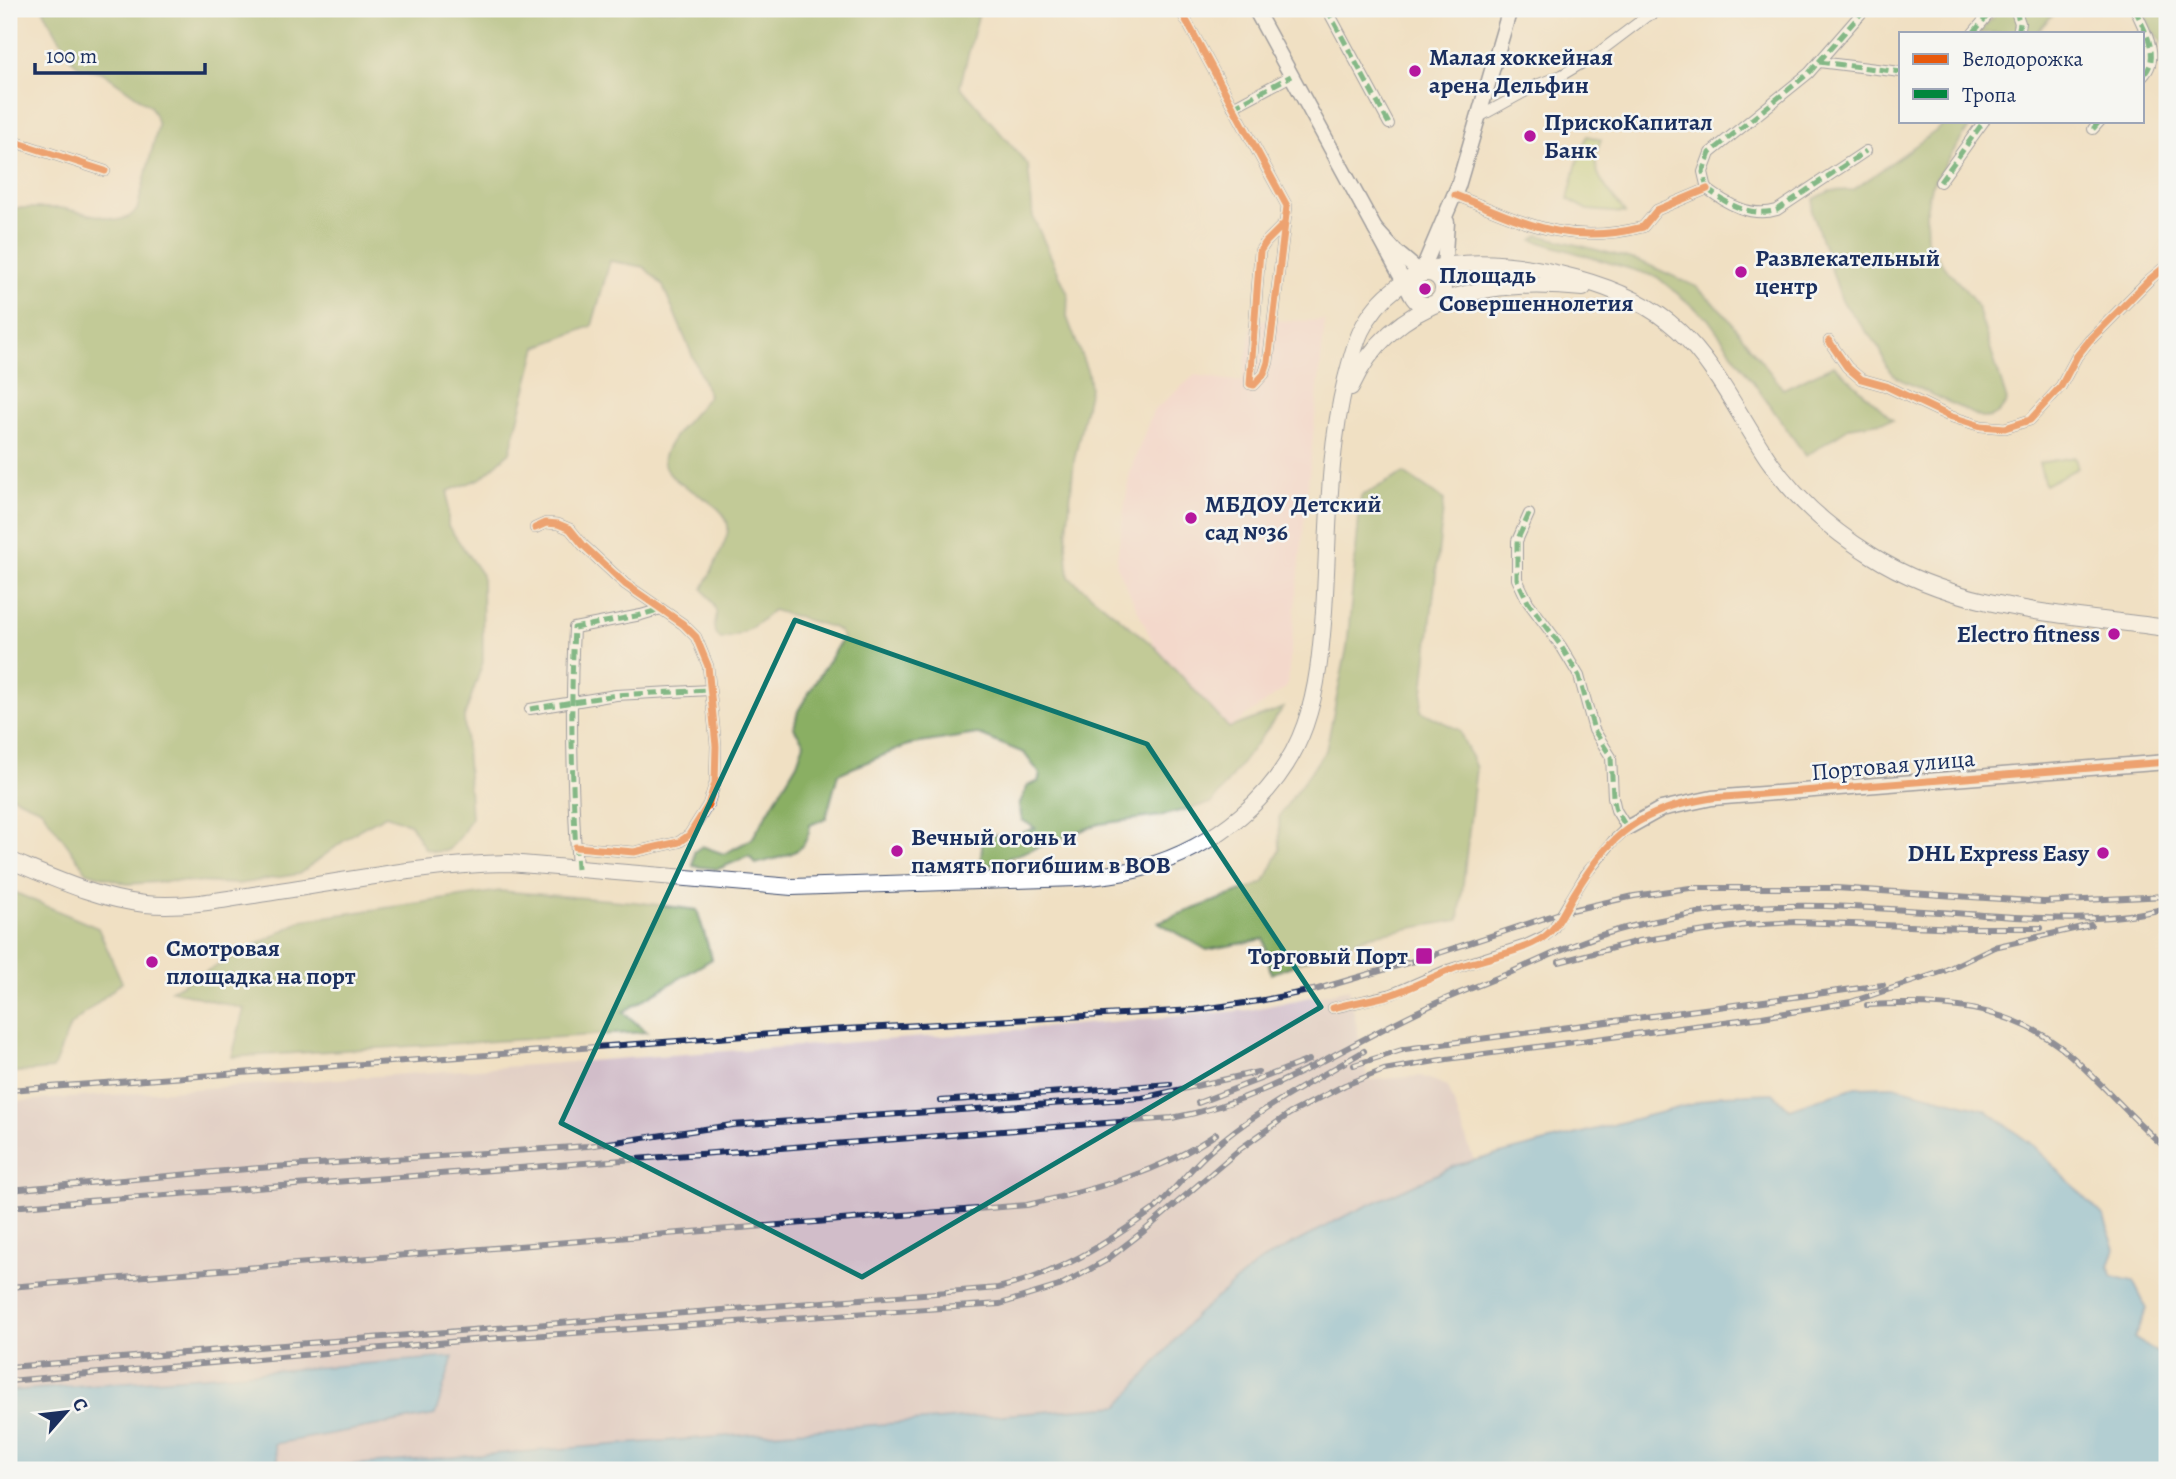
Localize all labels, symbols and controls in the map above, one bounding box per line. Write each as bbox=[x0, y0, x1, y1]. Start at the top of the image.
scale bar bbox=[35, 32, 205, 76]
legend bbox=[1899, 32, 2144, 122]
place label: Малая хоккейная арена Дельфин bbox=[1429, 41, 1613, 101]
text: 100 m bbox=[46, 42, 97, 70]
text: Велодорожка bbox=[1962, 45, 2083, 73]
marker: Малая хоккейная арена Дельфин bbox=[1407, 63, 1423, 79]
text: Тропа bbox=[1962, 81, 2016, 109]
place label: ПрискоКапитал Банк bbox=[1544, 106, 1713, 166]
marker: ПрискоКапитал Банк bbox=[1522, 128, 1538, 144]
place label: Развлекательный центр bbox=[1755, 242, 1940, 302]
place label: Площадь Совершеннолетия bbox=[1439, 259, 1634, 319]
marker: Развлекательный центр bbox=[1733, 264, 1749, 280]
marker: Площадь Совершеннолетия bbox=[1417, 281, 1433, 297]
place label: МБДОУ Детский сад №36 bbox=[1205, 488, 1381, 548]
marker: МБДОУ Детский сад №36 bbox=[1183, 510, 1199, 526]
place label: Electro fitness bbox=[1957, 618, 2100, 650]
marker: Electro fitness bbox=[2106, 626, 2122, 642]
street label: Портовая улица bbox=[1810, 742, 1976, 788]
place label: Вечный огонь и память погибшим в ВОВ bbox=[911, 821, 1171, 881]
place label: DHL Express Easy bbox=[1908, 837, 2090, 869]
marker: Вечный огонь и память погибшим в ВОВ bbox=[889, 843, 905, 859]
marker: DHL Express Easy bbox=[2095, 845, 2111, 861]
place label: Смотровая площадка на порт bbox=[166, 932, 356, 992]
place label: Торговый Порт bbox=[1248, 940, 1408, 972]
marker: Торговый Порт bbox=[1414, 946, 1434, 966]
marker: Смотровая площадка на порт bbox=[144, 954, 160, 970]
north arrow bbox=[32, 1378, 102, 1448]
text: С bbox=[66, 1393, 94, 1416]

